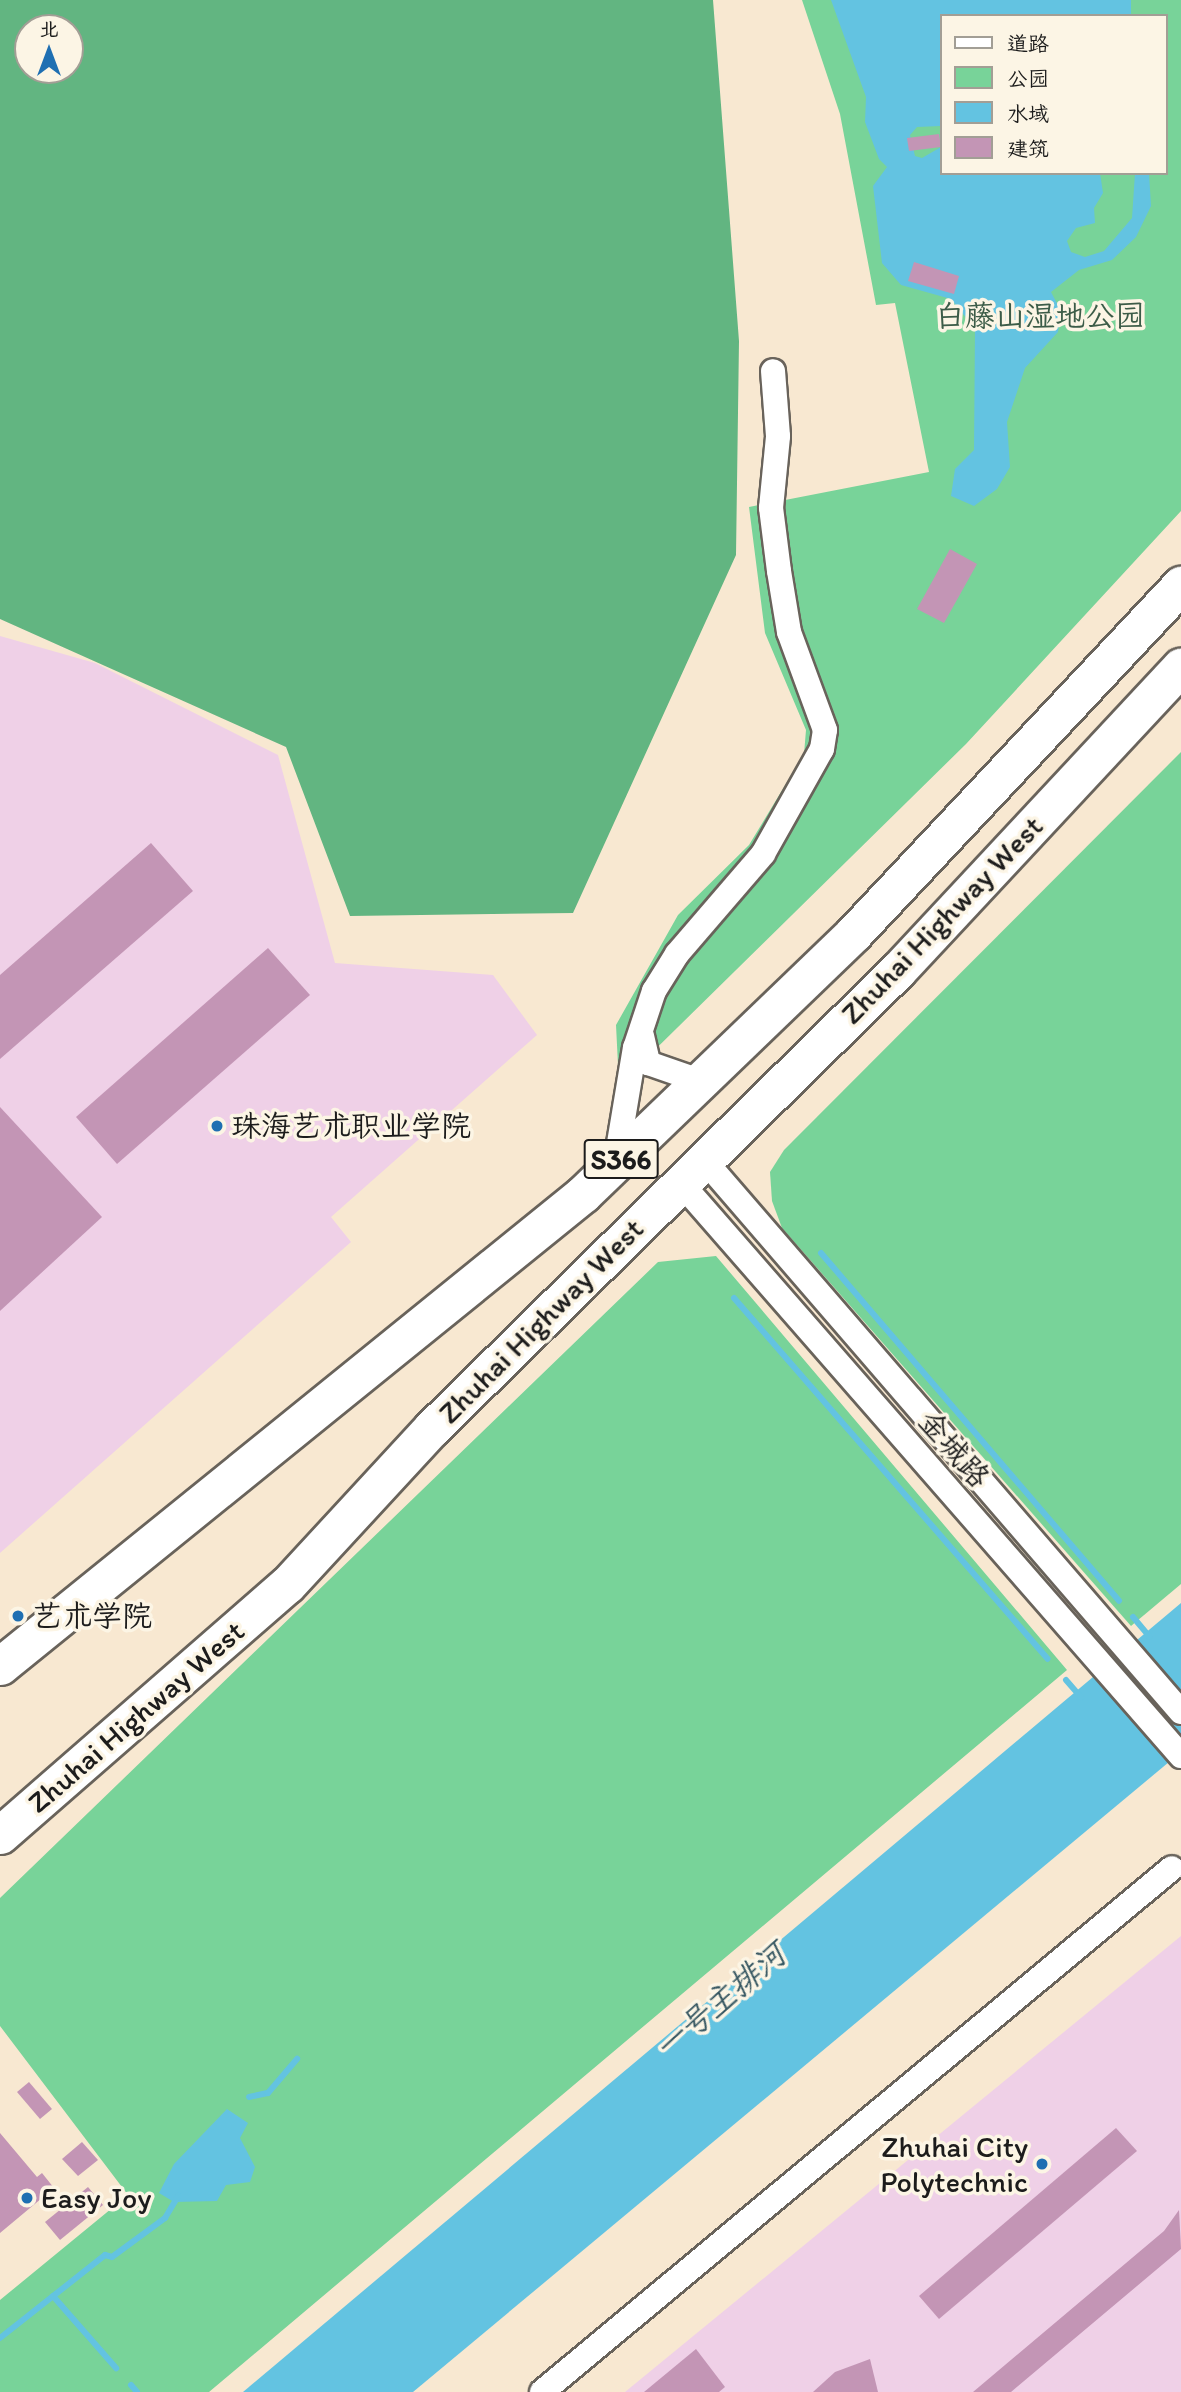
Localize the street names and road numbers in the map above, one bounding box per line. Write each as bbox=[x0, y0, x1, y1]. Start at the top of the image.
street label: Zhuhai Highway West bbox=[834, 809, 1050, 1031]
road number: S366 bbox=[582, 1134, 660, 1184]
street label: Zhuhai Highway West bbox=[432, 1212, 650, 1430]
street label: 金城路 bbox=[911, 1403, 997, 1495]
street label: Zhuhai Highway West bbox=[21, 1614, 251, 1820]

